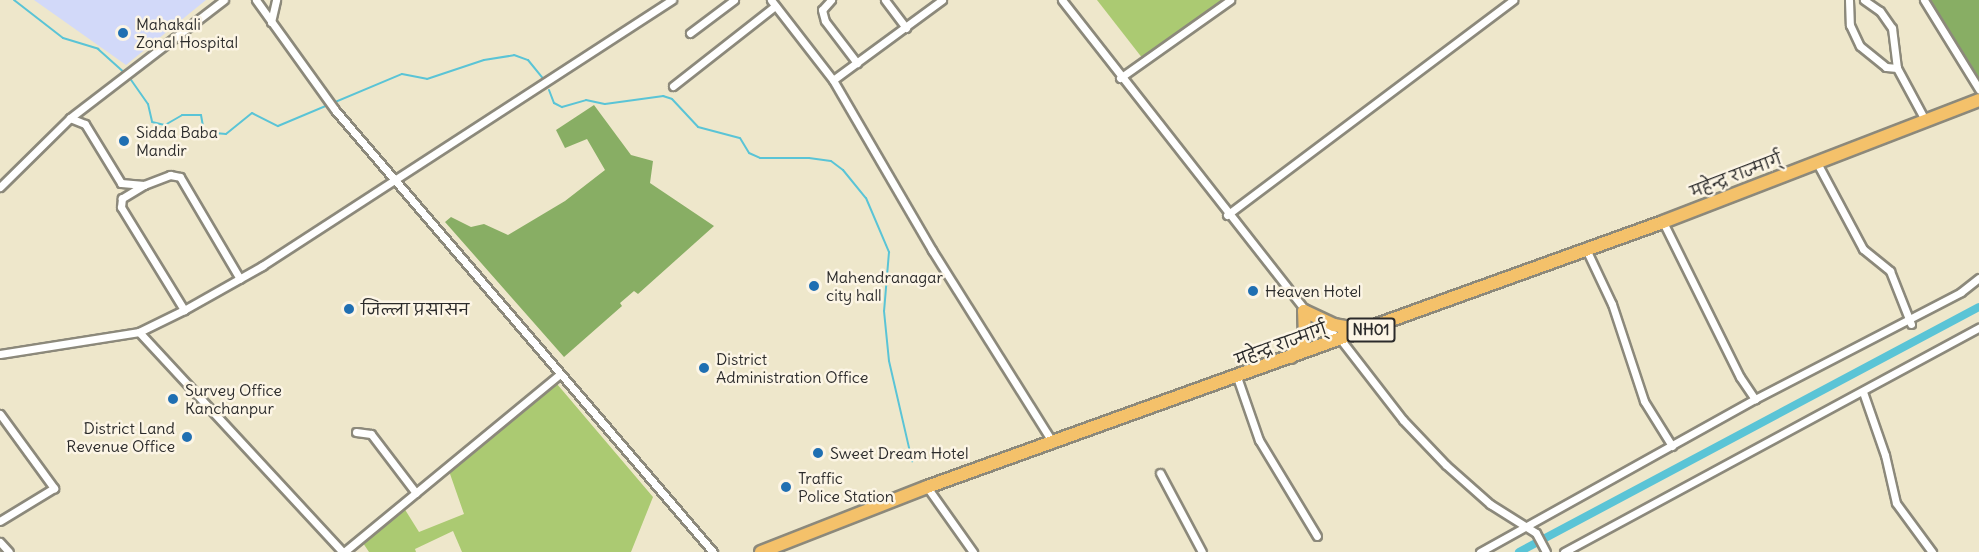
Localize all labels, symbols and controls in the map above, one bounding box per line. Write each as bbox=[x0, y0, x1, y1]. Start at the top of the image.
place label: Mahakali Zonal Hospital bbox=[136, 14, 238, 52]
marker: Mahakali Zonal Hospital bbox=[114, 24, 132, 42]
place label: Sidda Baba Mandir bbox=[136, 122, 218, 160]
marker: Sidda Baba Mandir bbox=[117, 134, 131, 148]
street label: महेन्द्र राज्मार्ग् bbox=[1688, 149, 1784, 201]
place label: Mahendranagar city hall bbox=[826, 267, 943, 305]
marker: Mahendranagar city hall bbox=[807, 279, 821, 293]
place label: Heaven Hotel bbox=[1265, 281, 1361, 301]
marker: Heaven Hotel bbox=[1246, 284, 1260, 298]
place label: जिल्ला प्रसासन bbox=[361, 299, 469, 319]
marker: जिल्ला प्रसासन bbox=[342, 302, 356, 316]
road number: NH01 bbox=[1346, 318, 1396, 342]
street label: महेन्द्र राज्मार्ग् bbox=[1232, 319, 1330, 369]
place label: District Administration Office bbox=[716, 349, 868, 387]
marker: District Administration Office bbox=[697, 361, 711, 375]
place label: Survey Office Kanchanpur bbox=[185, 380, 282, 418]
marker: Survey Office Kanchanpur bbox=[166, 392, 180, 406]
place label: District Land Revenue Office bbox=[66, 418, 175, 456]
marker: District Land Revenue Office bbox=[180, 430, 194, 444]
place label: Sweet Dream Hotel bbox=[830, 443, 969, 463]
marker: Sweet Dream Hotel bbox=[811, 446, 825, 460]
place label: Traffic Police Station bbox=[798, 468, 894, 506]
marker: Traffic Police Station bbox=[779, 480, 793, 494]

